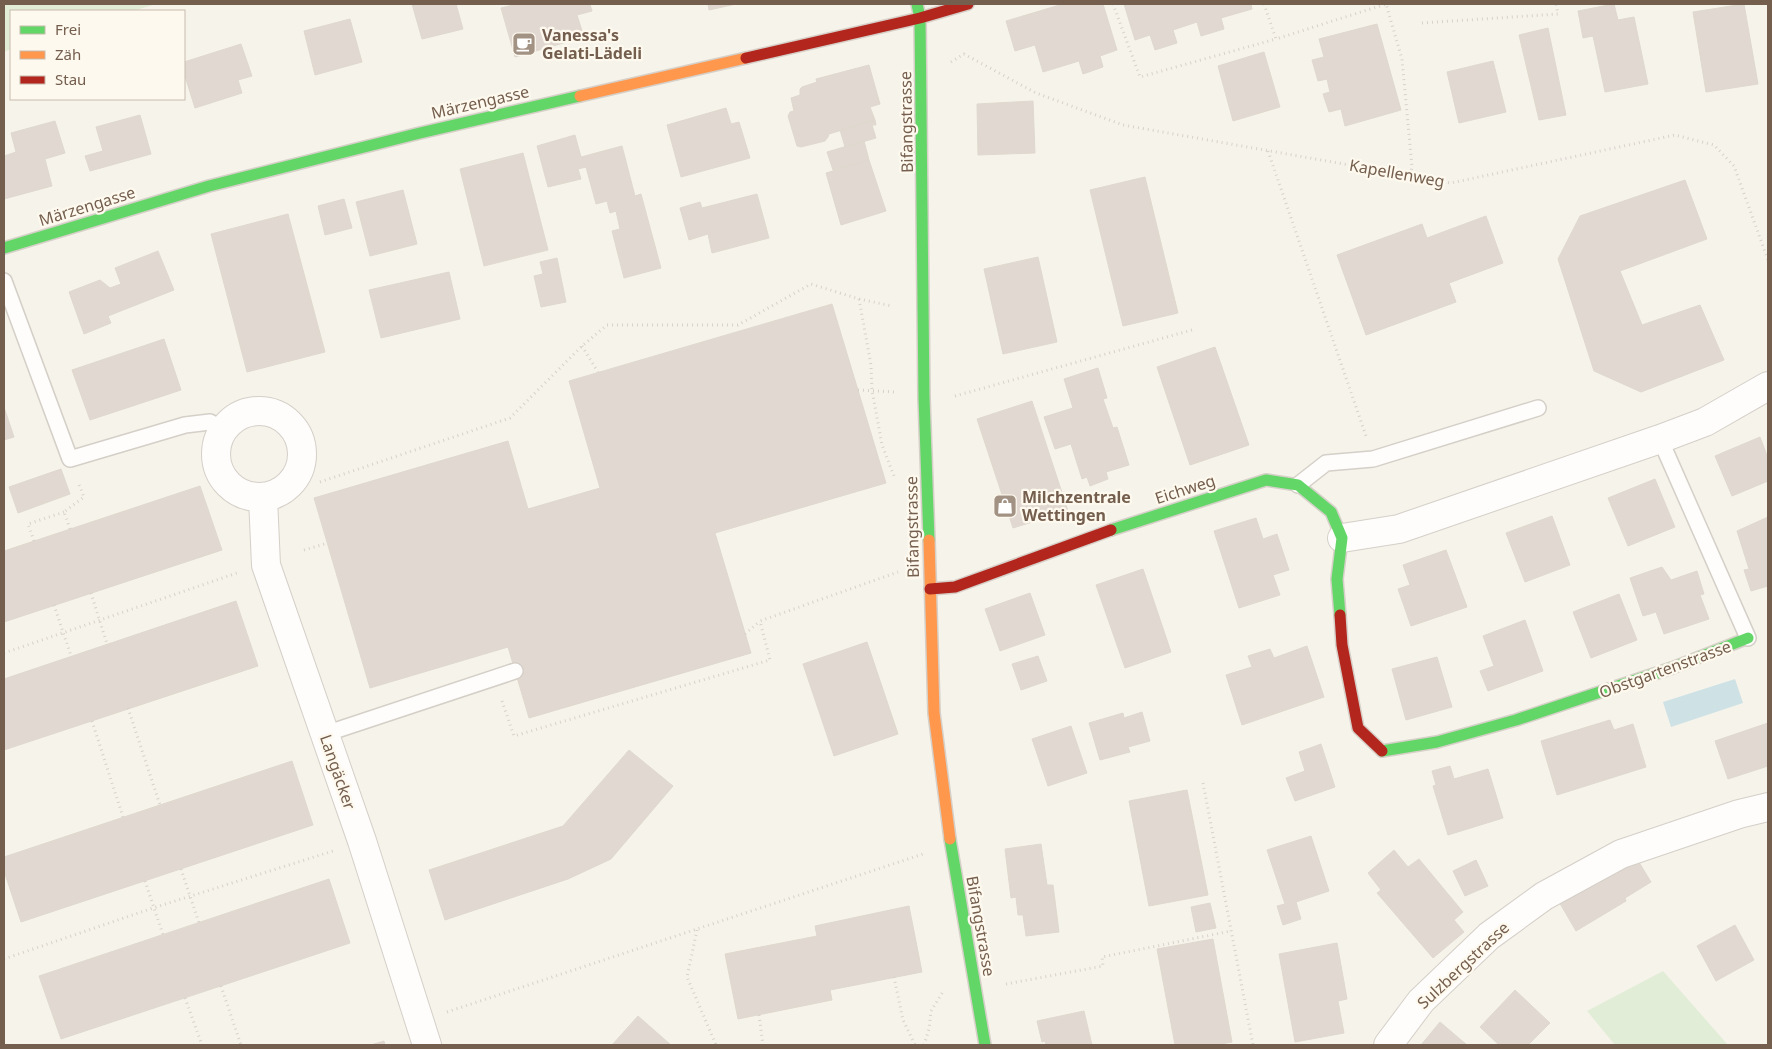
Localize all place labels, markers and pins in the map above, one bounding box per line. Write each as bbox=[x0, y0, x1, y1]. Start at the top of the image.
place label: Vanessa's Gelati-Lädeli bbox=[542, 24, 642, 64]
cafe icon: Vanessa's Gelati-Lädeli bbox=[511, 31, 537, 57]
place label: Milchzentrale Wettingen bbox=[1022, 486, 1131, 526]
shop icon: Milchzentrale Wettingen bbox=[992, 493, 1018, 519]

